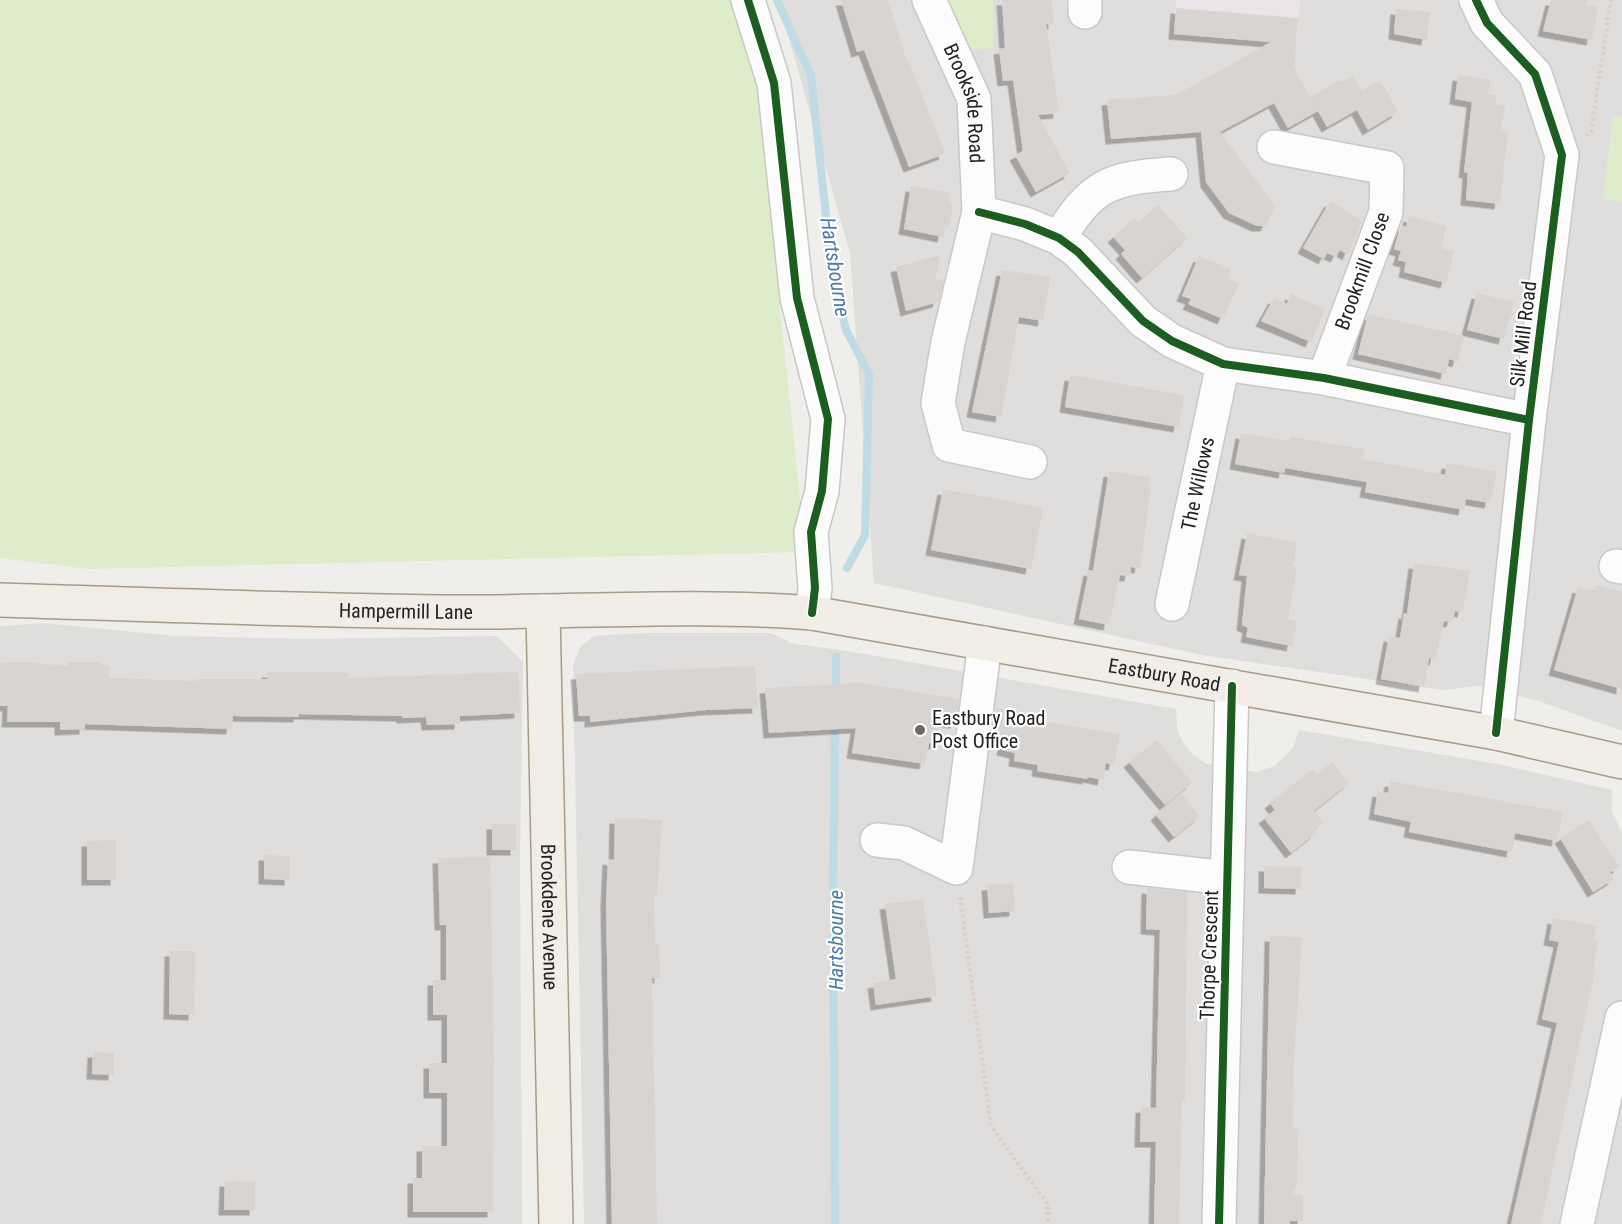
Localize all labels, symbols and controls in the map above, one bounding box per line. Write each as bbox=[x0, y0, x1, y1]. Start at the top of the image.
street label: Brookside Road bbox=[938, 40, 989, 164]
street label: Brookmill Close bbox=[1330, 209, 1394, 333]
water label: Hartsbourne bbox=[815, 216, 855, 318]
street label: Silk Mill Road bbox=[1505, 280, 1541, 388]
street label: The Willows bbox=[1176, 435, 1219, 533]
street label: Hampermill Lane bbox=[339, 598, 473, 624]
street label: Eastbury Road bbox=[1106, 653, 1222, 696]
place label: Eastbury Road Post Office bbox=[932, 706, 1045, 753]
marker: Eastbury Road Post Office bbox=[913, 723, 927, 737]
street label: Brookdene Avenue bbox=[536, 844, 563, 990]
water label: Hartsbourne bbox=[824, 890, 848, 990]
street label: Thorpe Crescent bbox=[1195, 890, 1223, 1020]

